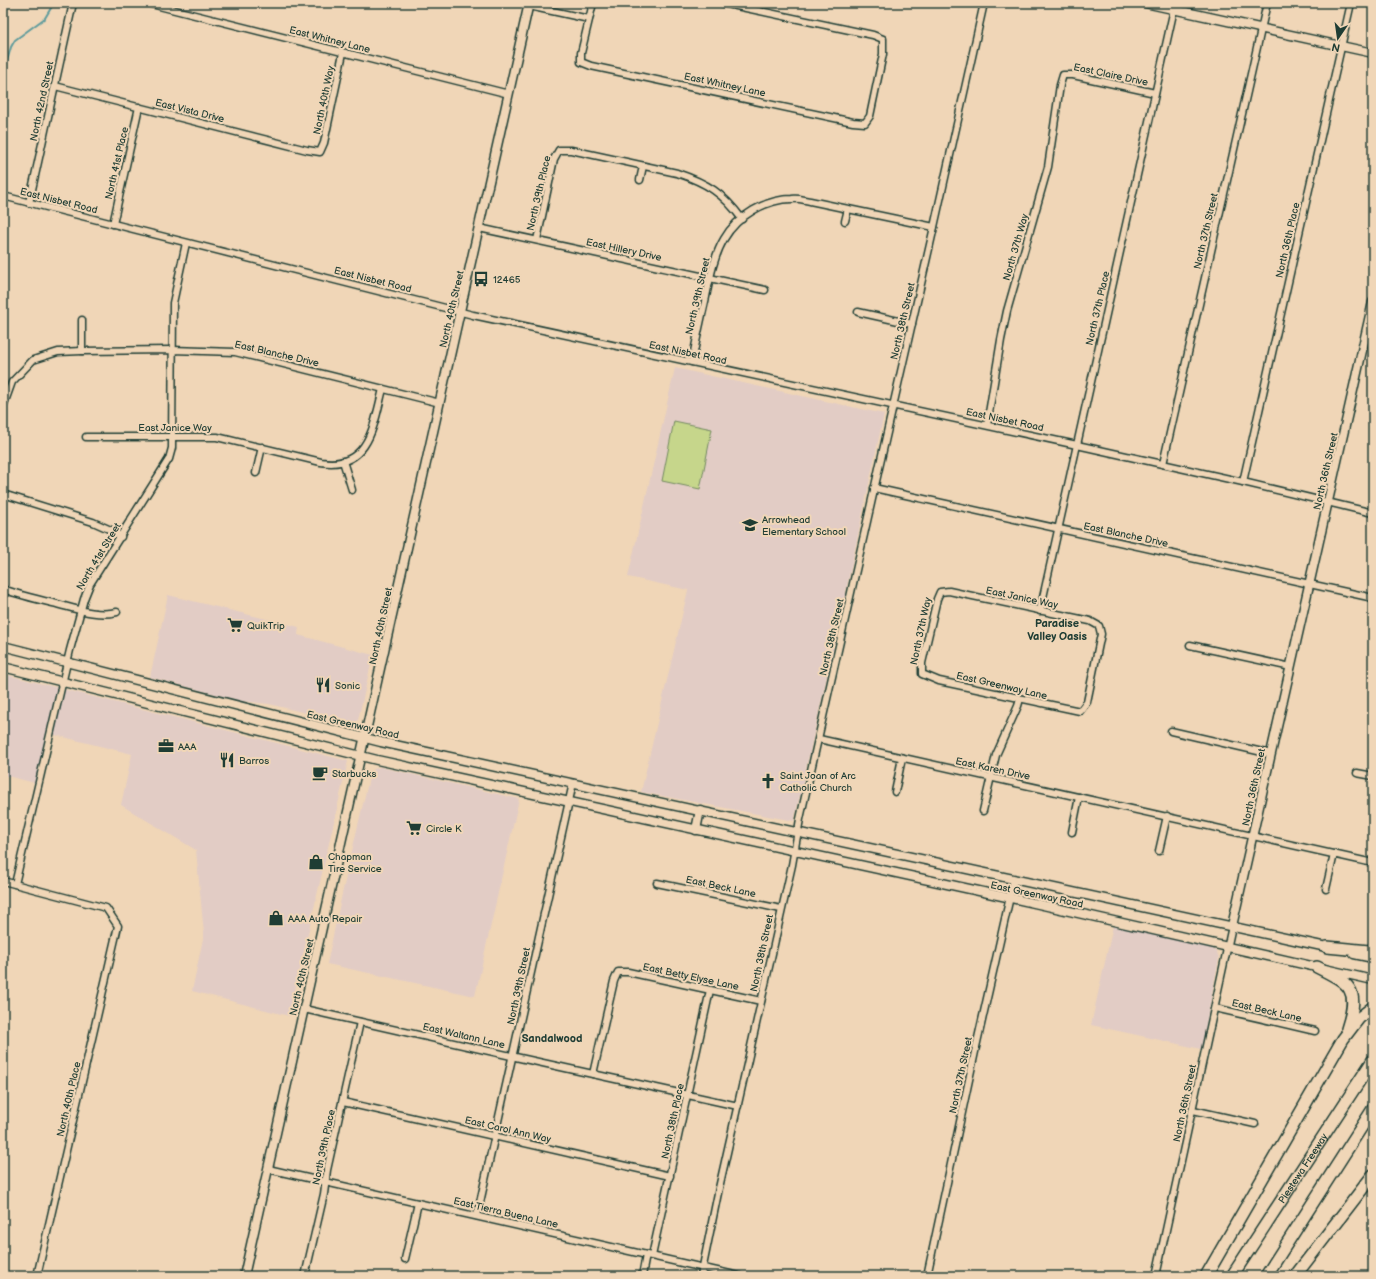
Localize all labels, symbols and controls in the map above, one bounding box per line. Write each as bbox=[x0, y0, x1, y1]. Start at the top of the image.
north arrow bbox=[1318, 18, 1358, 58]
street label: East Whitney Lane bbox=[288, 24, 372, 56]
text: N bbox=[1330, 40, 1341, 55]
street label: North 42nd Street bbox=[28, 60, 56, 142]
street label: East Claire Drive bbox=[1072, 61, 1149, 89]
street label: North 40th Way bbox=[311, 64, 337, 136]
street label: East Whitney Lane bbox=[683, 70, 767, 99]
street label: East Vista Drive bbox=[154, 97, 226, 125]
street label: North 41st Place bbox=[103, 126, 131, 201]
street label: North 39th Place bbox=[524, 154, 553, 232]
street label: East Nisbet Road bbox=[19, 186, 99, 216]
street label: North 37th Street bbox=[1191, 192, 1221, 270]
street label: North 36th Place bbox=[1273, 201, 1303, 279]
street label: North 37th Way bbox=[1001, 212, 1031, 282]
street label: East Hillery Drive bbox=[585, 236, 663, 264]
street label: North 39th Street bbox=[683, 257, 713, 336]
street label: East Nisbet Road bbox=[333, 265, 413, 295]
street label: North 40th Street bbox=[437, 270, 467, 349]
bus stop icon: 12465 bbox=[472, 270, 490, 288]
street label: North 37th Place bbox=[1084, 270, 1112, 347]
place label: 12465 bbox=[493, 274, 521, 286]
street label: North 38th Street bbox=[888, 282, 918, 361]
street label: East Blanche Drive bbox=[233, 338, 320, 370]
street label: East Nisbet Road bbox=[648, 339, 728, 367]
street label: East Nisbet Road bbox=[965, 406, 1045, 434]
street label: East Janice Way bbox=[138, 422, 212, 434]
street label: North 36th Street bbox=[1311, 431, 1341, 511]
place label: Arrowhead Elementary School bbox=[762, 514, 846, 538]
school or university icon: Arrowhead Elementary School bbox=[741, 516, 759, 534]
street label: East Blanche Drive bbox=[1082, 520, 1169, 550]
street label: North 41st Street bbox=[74, 521, 124, 592]
street label: East Janice Way bbox=[985, 584, 1059, 612]
street label: North 40th Street bbox=[367, 586, 395, 666]
street label: North 37th Way bbox=[908, 596, 934, 666]
street label: North 38th Street bbox=[817, 598, 847, 677]
supermarket icon: QuikTrip bbox=[226, 616, 244, 634]
district label: Paradise Valley Oasis bbox=[1027, 617, 1087, 643]
place label: QuikTrip bbox=[247, 620, 285, 632]
street label: East Greenway Lane bbox=[955, 670, 1048, 702]
restaurant icon: Sonic bbox=[314, 676, 332, 694]
place label: Sonic bbox=[335, 680, 360, 692]
street label: East Greenway Road bbox=[305, 709, 400, 741]
office icon: AAA bbox=[157, 737, 175, 755]
place label: AAA bbox=[178, 741, 197, 753]
street label: North 36th Street bbox=[1240, 747, 1268, 827]
restaurant icon: Barros bbox=[218, 751, 236, 769]
place label: Barros bbox=[239, 755, 269, 767]
street label: East Karen Drive bbox=[954, 755, 1031, 783]
cafe icon: Starbucks bbox=[311, 764, 329, 782]
place label: Starbucks bbox=[332, 768, 376, 780]
place label: Saint Joan of Arc Catholic Church bbox=[780, 770, 856, 794]
church icon: Saint Joan of Arc Catholic Church bbox=[759, 772, 777, 790]
supermarket icon: Circle K bbox=[405, 819, 423, 837]
place label: Circle K bbox=[426, 823, 462, 835]
place label: Chapman Tire Service bbox=[328, 851, 382, 875]
shop icon: Chapman Tire Service bbox=[307, 853, 325, 871]
street label: East Beck Lane bbox=[685, 874, 757, 900]
street label: East Greenway Road bbox=[989, 879, 1084, 911]
shop icon: AAA Auto Repair bbox=[267, 909, 285, 927]
place label: AAA Auto Repair bbox=[288, 913, 363, 925]
street label: North 38th Street bbox=[748, 913, 776, 993]
street label: North 40th Street bbox=[287, 938, 317, 1017]
street label: North 39th Street bbox=[505, 946, 533, 1026]
street label: East Betty Elyse Lane bbox=[642, 961, 740, 993]
street label: East Beck Lane bbox=[1231, 997, 1303, 1025]
street label: East Waltann Lane bbox=[421, 1021, 506, 1051]
district label: Sandalwood bbox=[522, 1032, 582, 1045]
street label: North 37th Street bbox=[947, 1036, 975, 1115]
street label: North 40th Place bbox=[54, 1060, 83, 1138]
street label: North 36th Street bbox=[1171, 1063, 1199, 1143]
street label: North 38th Place bbox=[659, 1082, 687, 1160]
street label: North 39th Place bbox=[310, 1108, 338, 1186]
street label: East Carol Ann Way bbox=[463, 1114, 553, 1146]
street label: Piestewa Freeway bbox=[1276, 1131, 1331, 1206]
street label: East Tierra Buena Lane bbox=[452, 1195, 559, 1231]

